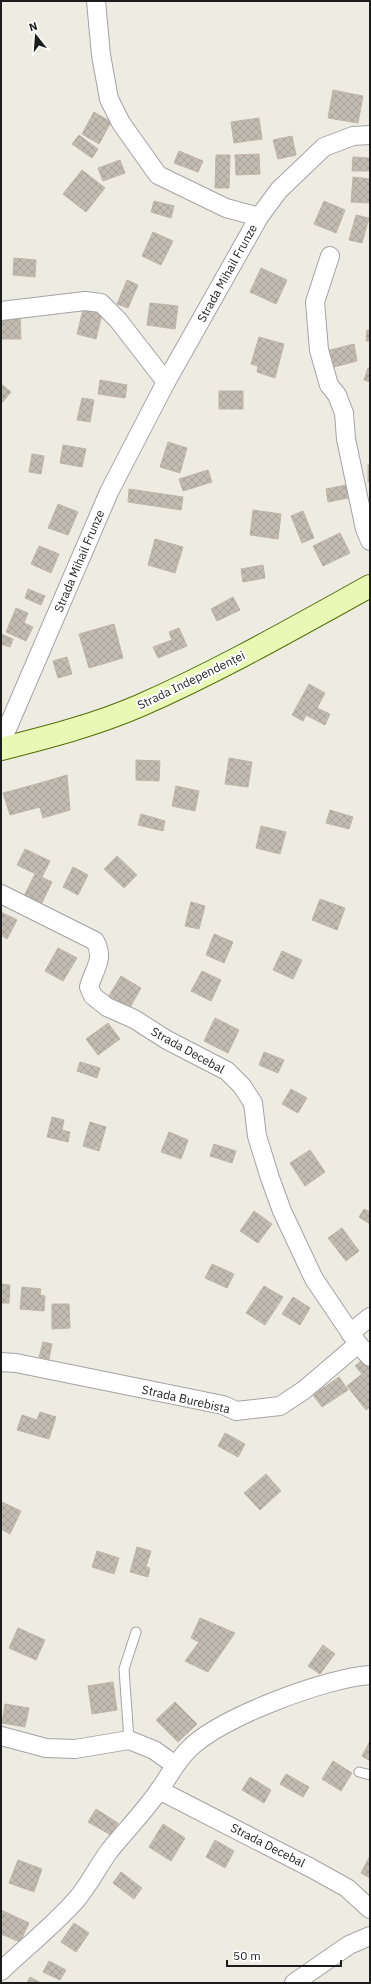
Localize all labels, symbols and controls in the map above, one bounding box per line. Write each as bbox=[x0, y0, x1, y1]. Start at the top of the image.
north arrow bbox=[16, 16, 56, 56]
text: N bbox=[27, 19, 39, 34]
street label: Strada Mihail Frunze bbox=[194, 221, 260, 325]
street label: Strada Mihail Frunze bbox=[51, 507, 108, 614]
street label: Strada Independenței bbox=[135, 647, 247, 713]
street label: Strada Decebal bbox=[149, 1024, 227, 1076]
street label: Strada Burebista bbox=[140, 1382, 232, 1417]
street label: Strada Decebal bbox=[228, 1820, 308, 1870]
scale bar bbox=[227, 1942, 341, 1968]
text: 50 m bbox=[233, 1948, 261, 1963]

